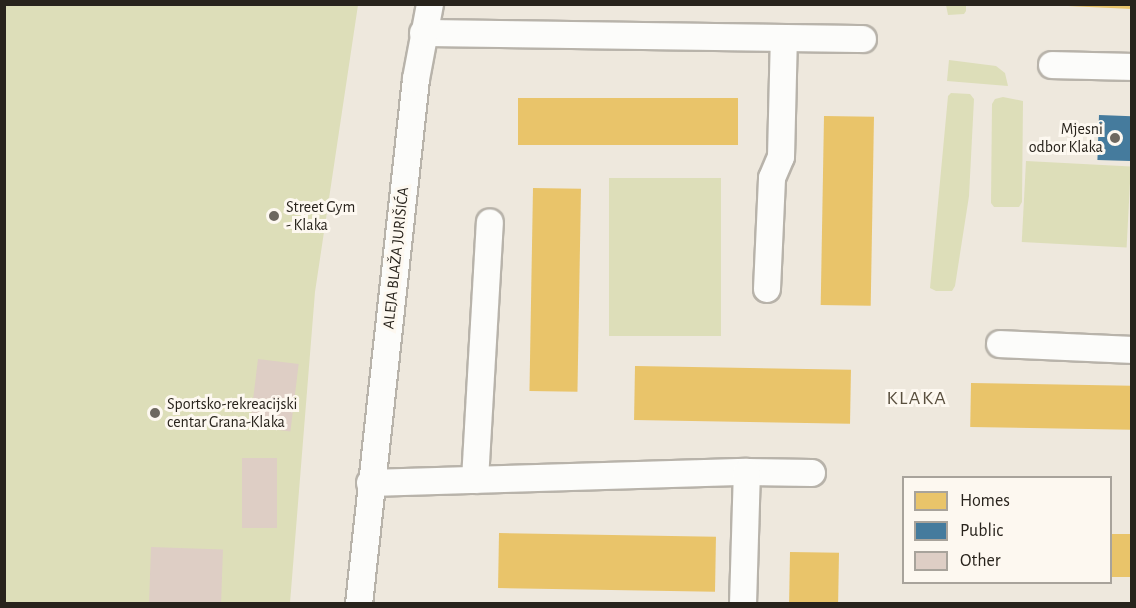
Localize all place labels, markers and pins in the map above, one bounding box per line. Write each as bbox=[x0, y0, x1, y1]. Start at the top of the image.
place label: Mjesni odbor Klaka bbox=[1029, 119, 1103, 157]
marker: Mjesni odbor Klaka bbox=[1108, 131, 1122, 145]
place label: Street Gym - Klaka bbox=[286, 197, 355, 235]
marker: Street Gym - Klaka bbox=[267, 209, 281, 223]
place label: Sportsko-rekreacijski centar Grana-Klaka bbox=[167, 394, 297, 432]
marker: Sportsko-rekreacijski centar Grana-Klaka bbox=[148, 406, 162, 420]

